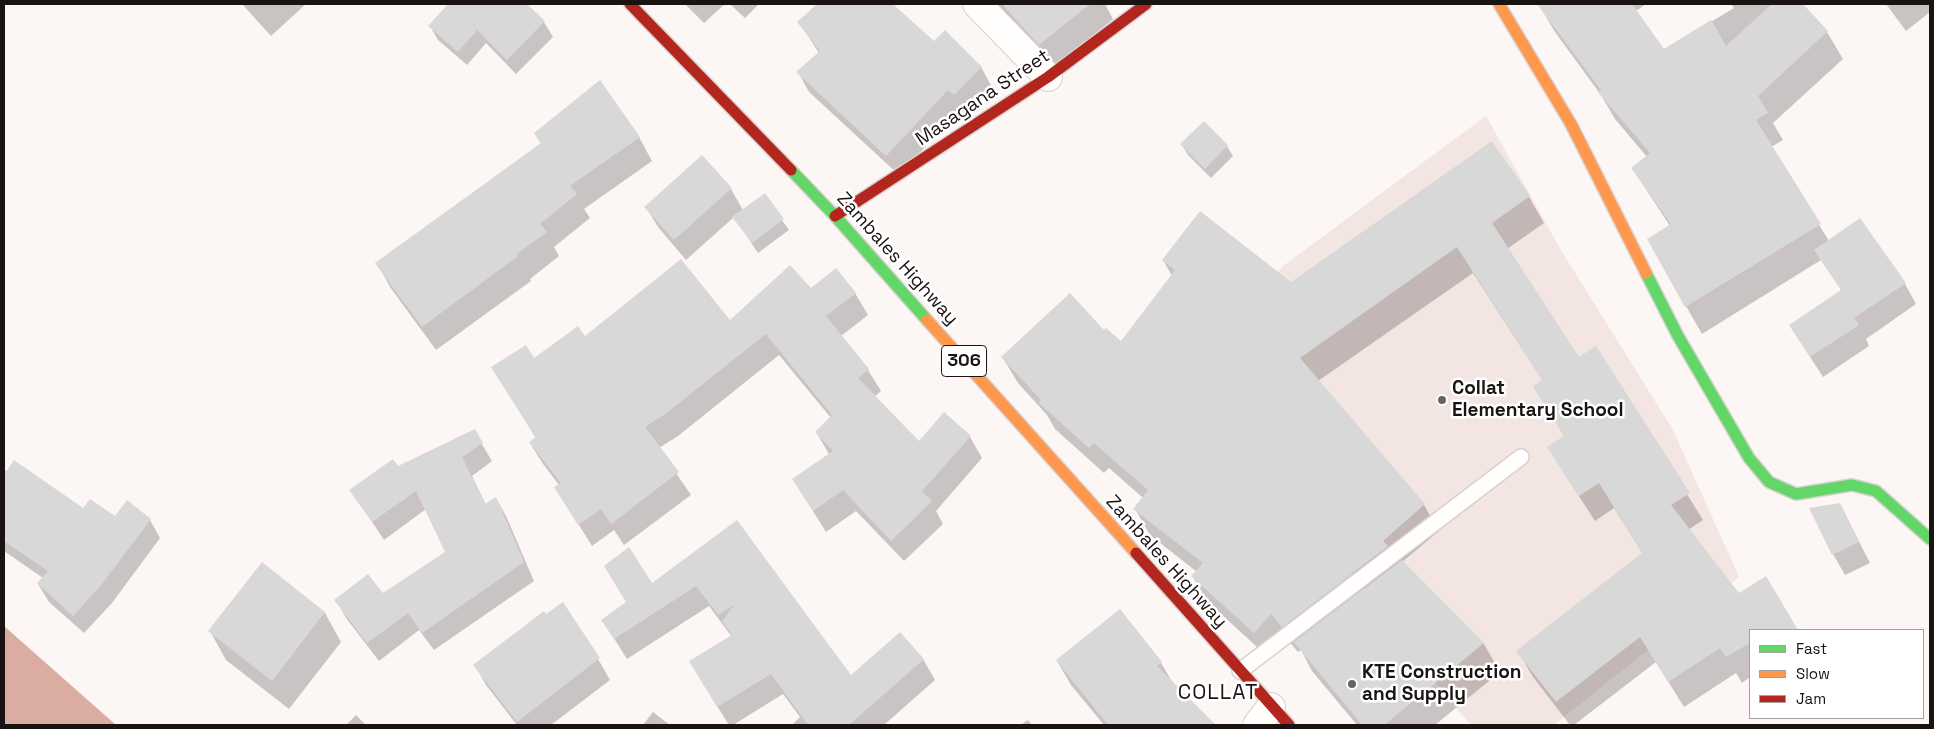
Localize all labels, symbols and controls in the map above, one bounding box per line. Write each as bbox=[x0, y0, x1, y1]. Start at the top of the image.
street label: Masagana Street bbox=[912, 45, 1054, 151]
street label: Zambales Highway bbox=[832, 188, 962, 330]
road number: 306 bbox=[942, 346, 986, 376]
place label: Collat Elementary School bbox=[1452, 378, 1624, 422]
marker: Collat Elementary School bbox=[1436, 394, 1448, 406]
street label: Zambales Highway bbox=[1101, 491, 1231, 633]
legend bbox=[1749, 629, 1924, 719]
text: Fast bbox=[1796, 639, 1827, 658]
place label: KTE Construction and Supply bbox=[1362, 662, 1522, 706]
text: Slow bbox=[1796, 664, 1830, 683]
marker: KTE Construction and Supply bbox=[1346, 678, 1358, 690]
district label: COLLAT bbox=[1177, 680, 1259, 706]
text: Jam bbox=[1796, 689, 1826, 708]

